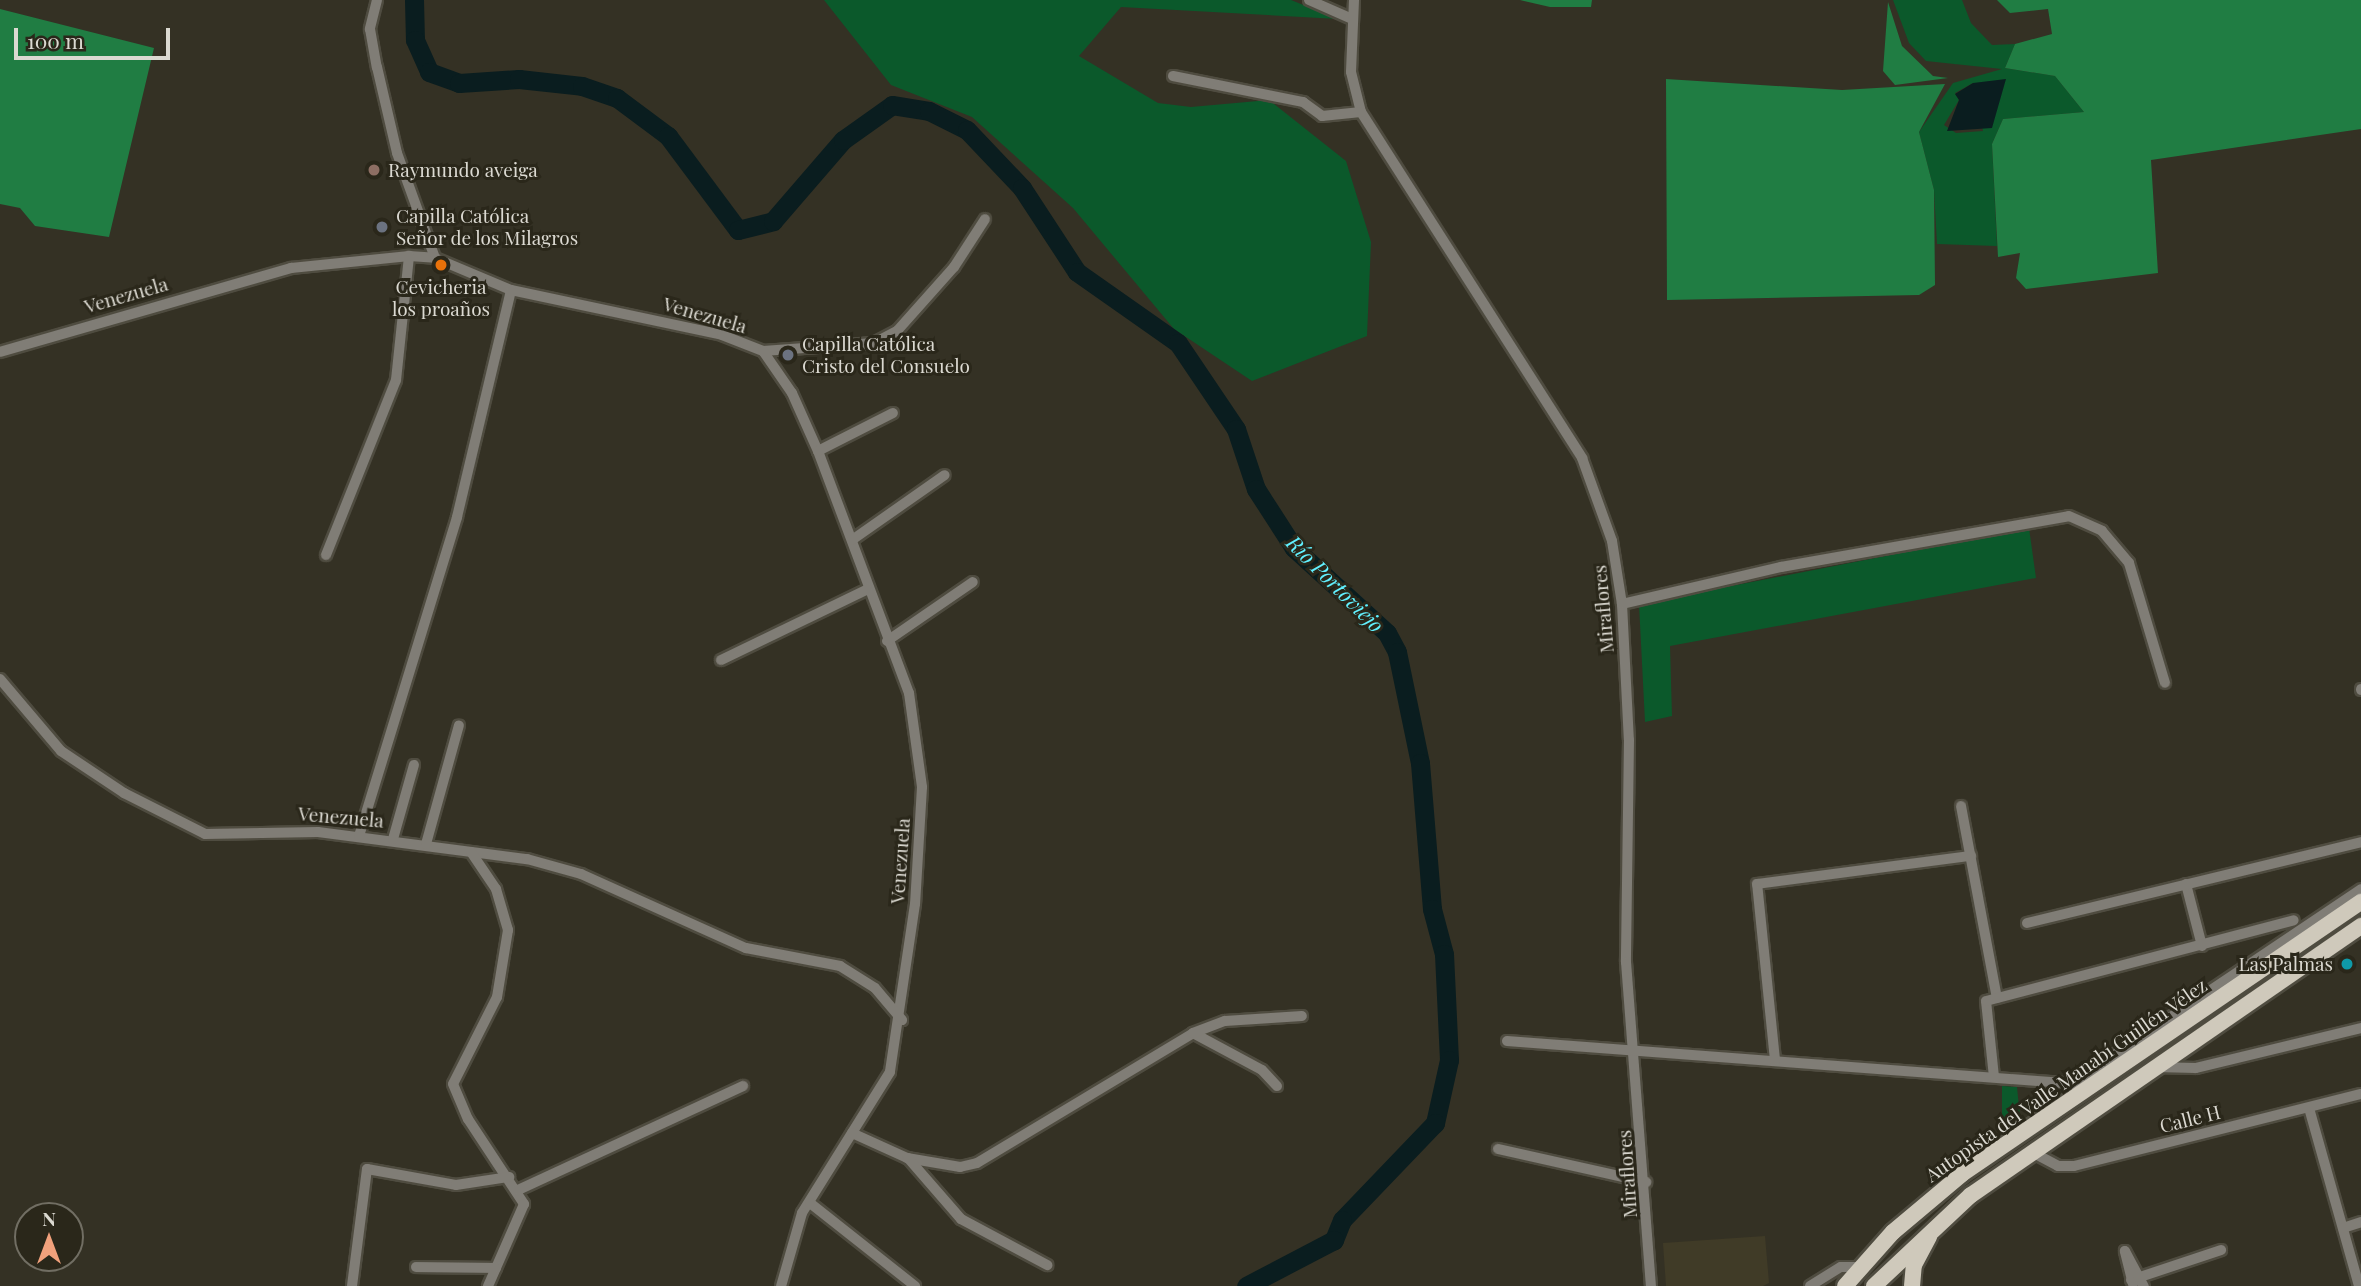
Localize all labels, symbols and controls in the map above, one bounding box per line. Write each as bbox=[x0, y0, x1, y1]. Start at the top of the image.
scale bar bbox=[18, 14, 173, 58]
text: 100 m bbox=[27, 26, 84, 54]
place label: Raymundo aveiga bbox=[388, 159, 538, 181]
marker: Raymundo aveiga bbox=[366, 162, 382, 178]
place label: Capilla Católica Señor de los Milagros bbox=[396, 205, 579, 249]
marker: Capilla Católica Señor de los Milagros bbox=[374, 219, 390, 235]
marker: Cevicheria los proaños bbox=[433, 257, 449, 273]
street label: Venezuela bbox=[82, 272, 170, 318]
place label: Cevicheria los proaños bbox=[392, 276, 490, 320]
street label: Venezuela bbox=[661, 292, 749, 338]
place label: Capilla Católica Cristo del Consuelo bbox=[802, 333, 970, 377]
marker: Capilla Católica Cristo del Consuelo bbox=[780, 347, 796, 363]
water label: Río Portoviejo bbox=[1282, 529, 1390, 637]
street label: Miraflores bbox=[1588, 564, 1618, 654]
street label: Venezuela bbox=[297, 802, 385, 832]
street label: Venezuela bbox=[886, 817, 914, 905]
place label: Las Palmas bbox=[2238, 953, 2333, 975]
marker: Las Palmas bbox=[2339, 956, 2355, 972]
street label: Autopista del Valle Manabí Guillén Vélez bbox=[1920, 973, 2212, 1187]
street label: Calle H bbox=[2157, 1100, 2223, 1138]
street label: Miraflores bbox=[1613, 1129, 1641, 1219]
north arrow bbox=[14, 1202, 84, 1272]
text: N bbox=[42, 1205, 56, 1231]

